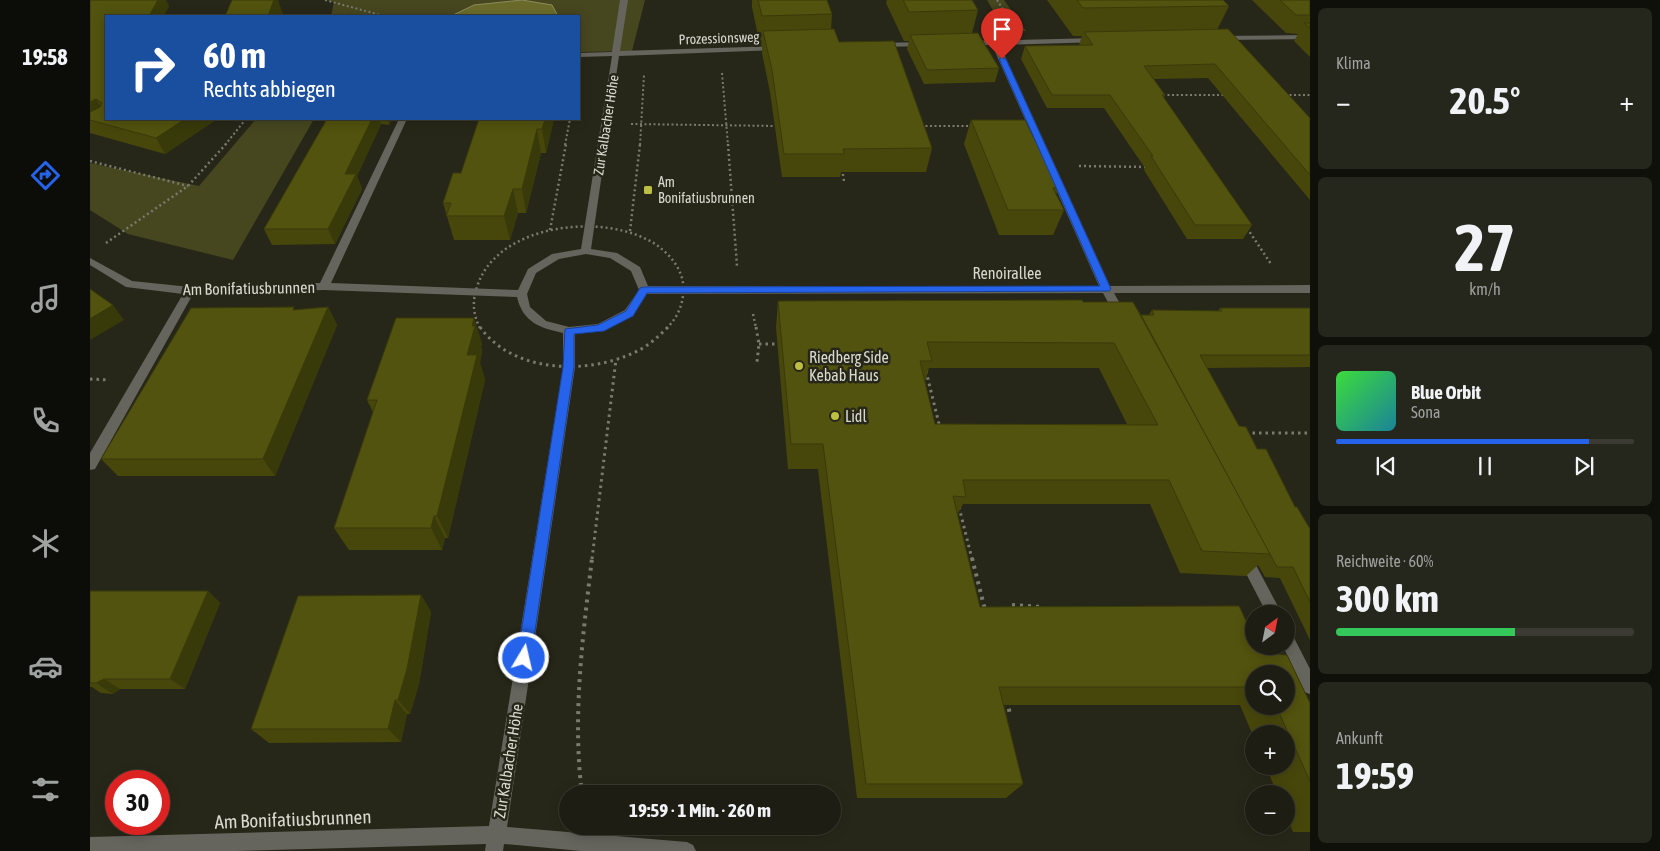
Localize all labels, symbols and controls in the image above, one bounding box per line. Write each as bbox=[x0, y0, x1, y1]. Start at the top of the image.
pin bbox=[981, 8, 1023, 59]
icon: arrive bbox=[988, 15, 1016, 43]
street label: Prozessionsweg bbox=[678, 29, 760, 47]
icon: right bbox=[120, 35, 185, 100]
text: 60 m bbox=[203, 35, 266, 75]
text: 19:58 bbox=[22, 44, 68, 70]
text: Klima bbox=[1336, 54, 1371, 72]
street label: Zur Kalbacher Höhe bbox=[590, 74, 622, 176]
text: Rechts abbiegen bbox=[203, 76, 336, 102]
text: 20.5° bbox=[1450, 79, 1520, 122]
text: − bbox=[1336, 85, 1351, 117]
text: + bbox=[1619, 85, 1634, 117]
icon: directions bbox=[28, 158, 63, 193]
place label: Am Bonifatiusbrunnen bbox=[658, 174, 755, 206]
marker: Am Bonifatiusbrunnen bbox=[642, 184, 654, 196]
text: 27 bbox=[1454, 210, 1516, 285]
street label: Renoirallee bbox=[973, 264, 1041, 282]
street label: Am Bonifatiusbrunnen bbox=[183, 278, 315, 298]
text: km/h bbox=[1469, 280, 1501, 298]
icon: music bbox=[28, 281, 63, 316]
place label: Riedberg Side Kebab Haus bbox=[809, 348, 889, 384]
marker: Riedberg Side Kebab Haus bbox=[793, 360, 805, 372]
text: Blue Orbit bbox=[1411, 381, 1481, 403]
icon: phone bbox=[28, 403, 63, 438]
text: Sona bbox=[1411, 403, 1440, 421]
place label: Lidl bbox=[845, 407, 867, 425]
marker: Lidl bbox=[829, 410, 841, 422]
icon: previous bbox=[1372, 452, 1400, 480]
icon: pause bbox=[1471, 452, 1499, 480]
icon: next bbox=[1570, 452, 1598, 480]
icon: climate bbox=[28, 526, 63, 561]
text: Reichweite · 60% bbox=[1336, 552, 1433, 570]
text: 300 km bbox=[1336, 577, 1439, 620]
north arrow bbox=[1245, 605, 1295, 655]
map controls bbox=[1245, 605, 1295, 835]
position arrow bbox=[497, 631, 549, 683]
icon: car bbox=[28, 649, 63, 684]
button: search bbox=[1245, 665, 1295, 715]
street label: Zur Kalbacher Höhe bbox=[490, 702, 526, 820]
button: + bbox=[1245, 725, 1295, 775]
text: Ankunft bbox=[1336, 729, 1383, 747]
text: 19:59 bbox=[1336, 754, 1414, 797]
speed limit sign: 30 bbox=[105, 770, 170, 835]
icon: filters bbox=[28, 772, 63, 807]
button: − bbox=[1245, 785, 1295, 835]
text: 19:59 · 1 Min. · 260 m bbox=[629, 799, 771, 821]
street label: Am Bonifatiusbrunnen bbox=[214, 805, 372, 833]

